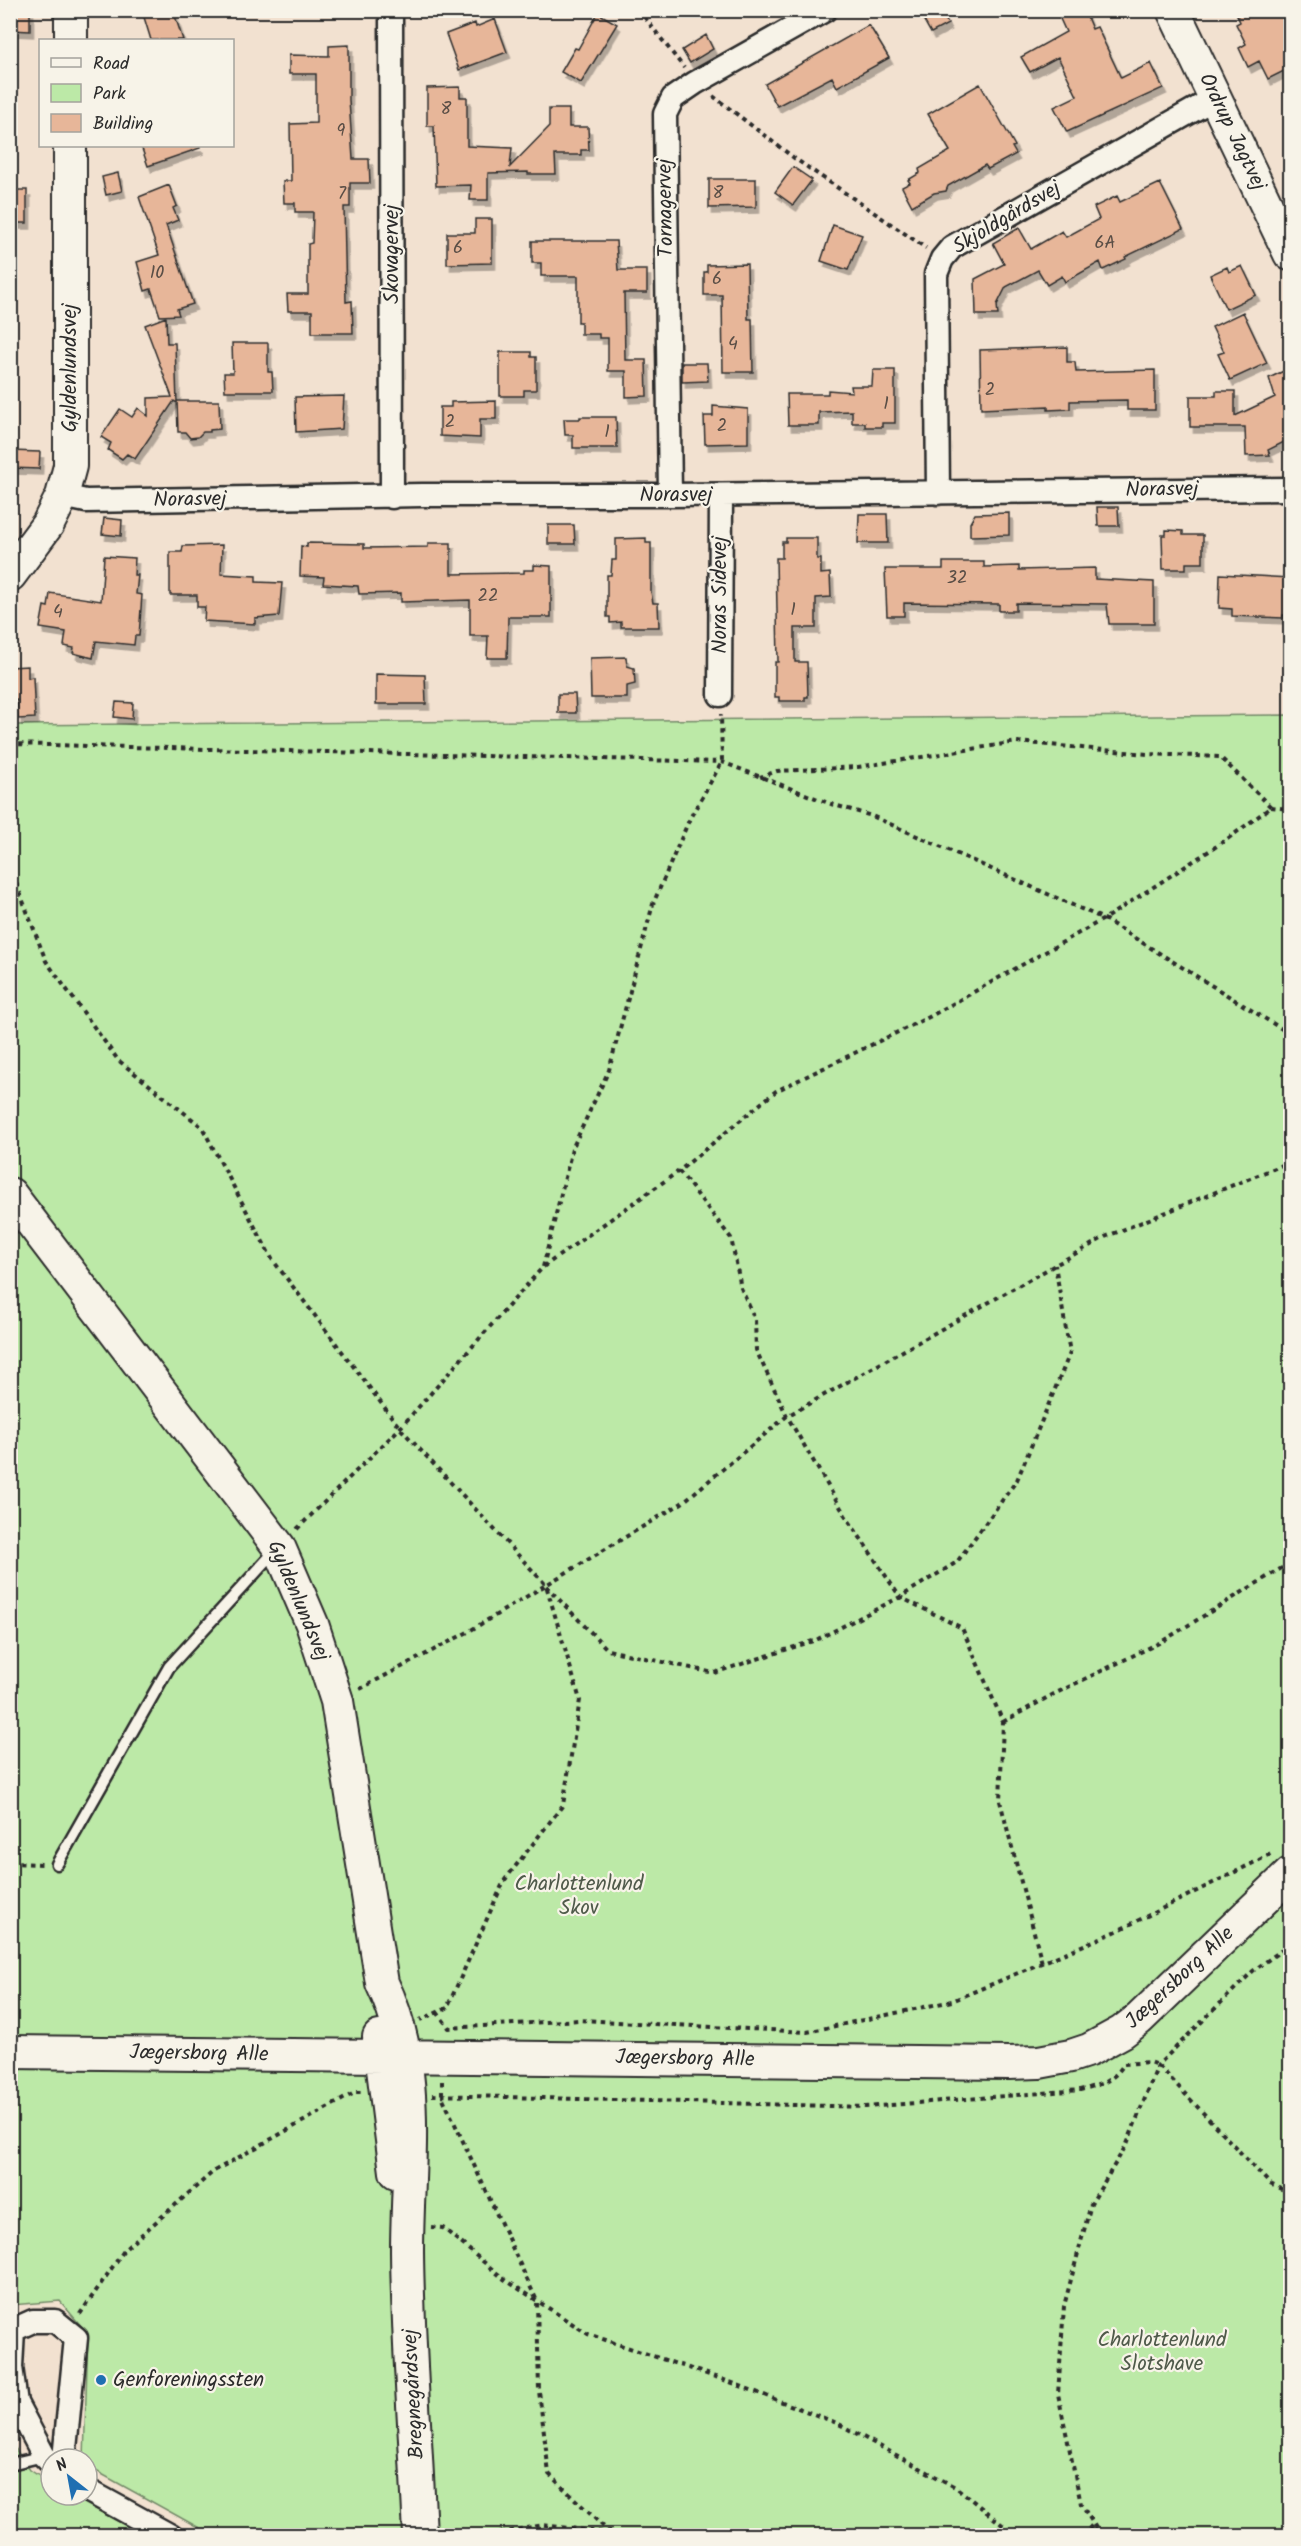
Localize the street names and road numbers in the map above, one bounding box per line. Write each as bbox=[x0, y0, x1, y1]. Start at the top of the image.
street label: Ordrup Jagtvej bbox=[1189, 68, 1275, 197]
street label: Tornagervej bbox=[649, 158, 683, 258]
street label: Skjoldgårdsvej bbox=[946, 172, 1068, 263]
street label: Skovagervej bbox=[376, 204, 409, 304]
street label: Gyldenlundsvej bbox=[54, 303, 87, 432]
street label: Norasvej bbox=[1125, 473, 1200, 507]
street label: Norasvej bbox=[639, 479, 713, 512]
street label: Norasvej bbox=[153, 483, 228, 517]
street label: Noras Sidevej bbox=[704, 536, 737, 654]
street label: Gyldenlundsvej bbox=[258, 1535, 339, 1667]
street label: Jægersborg Alle bbox=[1118, 1918, 1243, 2038]
street label: Jægersborg Alle bbox=[129, 2036, 269, 2072]
street label: Jægersborg Alle bbox=[615, 2041, 755, 2077]
street label: Bregnegårdsvej bbox=[394, 2327, 434, 2460]

